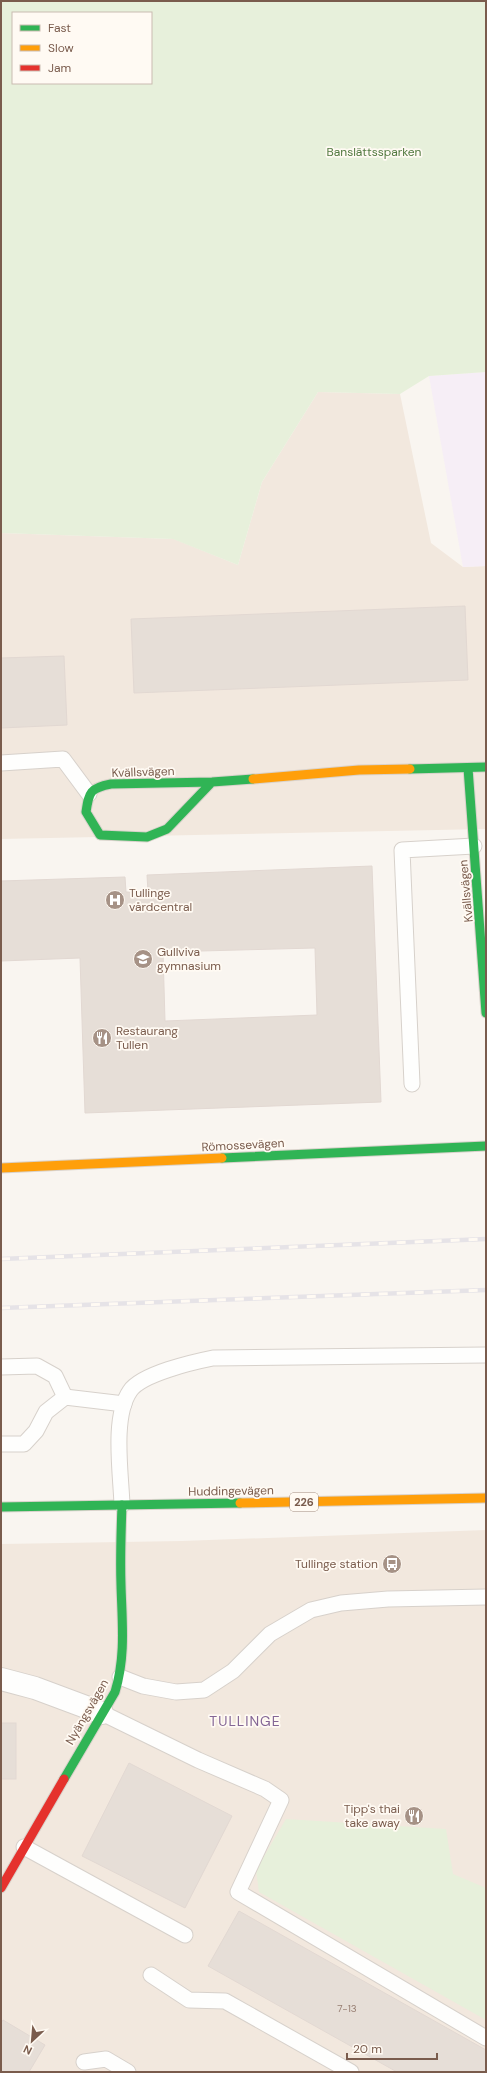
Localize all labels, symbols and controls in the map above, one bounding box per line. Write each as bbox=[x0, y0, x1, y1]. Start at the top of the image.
legend bbox=[12, 12, 152, 84]
text: Fast bbox=[48, 20, 71, 36]
text: Slow bbox=[48, 40, 74, 56]
text: Jam bbox=[48, 60, 71, 76]
park label: Banslättssparken bbox=[327, 144, 422, 160]
street label: Kvällsvägen bbox=[111, 763, 175, 781]
street label: Kvällsvägen bbox=[455, 859, 477, 923]
place label: Tullinge vårdcentral bbox=[129, 885, 192, 915]
hospital icon: Tullinge vårdcentral bbox=[104, 889, 126, 911]
place label: Gullviva gymnasium bbox=[157, 944, 221, 974]
school or university icon: Gullviva gymnasium bbox=[132, 948, 154, 970]
place label: Restaurang Tullen bbox=[116, 1023, 178, 1053]
restaurant icon: Restaurang Tullen bbox=[91, 1027, 113, 1049]
street label: Römossevägen bbox=[201, 1135, 285, 1155]
street label: Huddingevägen bbox=[188, 1482, 274, 1500]
road number: 226 bbox=[290, 1493, 318, 1511]
bus stop icon: Tullinge station bbox=[381, 1553, 403, 1575]
place label: Tullinge station bbox=[295, 1556, 378, 1572]
street label: Nyängsvägen bbox=[62, 1676, 112, 1748]
district label: TULLINGE bbox=[209, 1712, 281, 1730]
place label: Tipp's thai take away bbox=[344, 1801, 400, 1831]
restaurant icon: Tipp's thai take away bbox=[403, 1805, 425, 1827]
house number: 7-13 bbox=[337, 2002, 357, 2015]
north arrow bbox=[12, 2021, 52, 2061]
scale bar bbox=[347, 2035, 437, 2061]
text: 20 m bbox=[353, 2041, 382, 2057]
text: N bbox=[21, 2042, 34, 2058]

